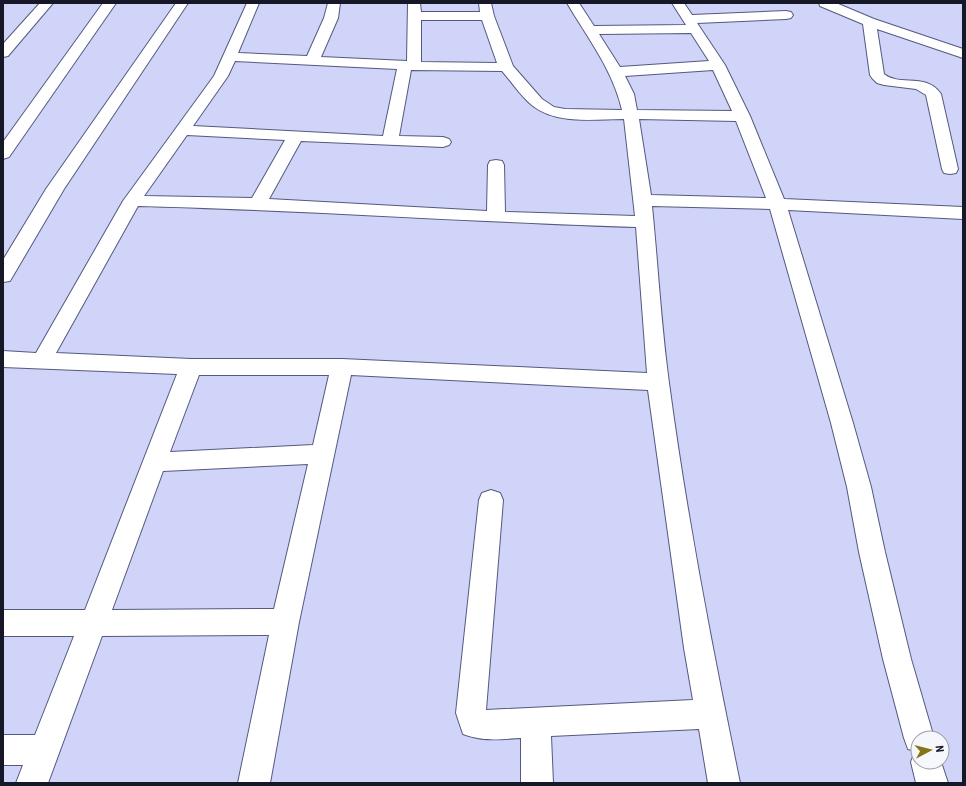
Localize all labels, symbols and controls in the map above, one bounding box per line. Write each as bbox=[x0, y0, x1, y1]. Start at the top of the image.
north arrow bbox=[910, 730, 950, 770]
text: N bbox=[933, 745, 946, 753]

